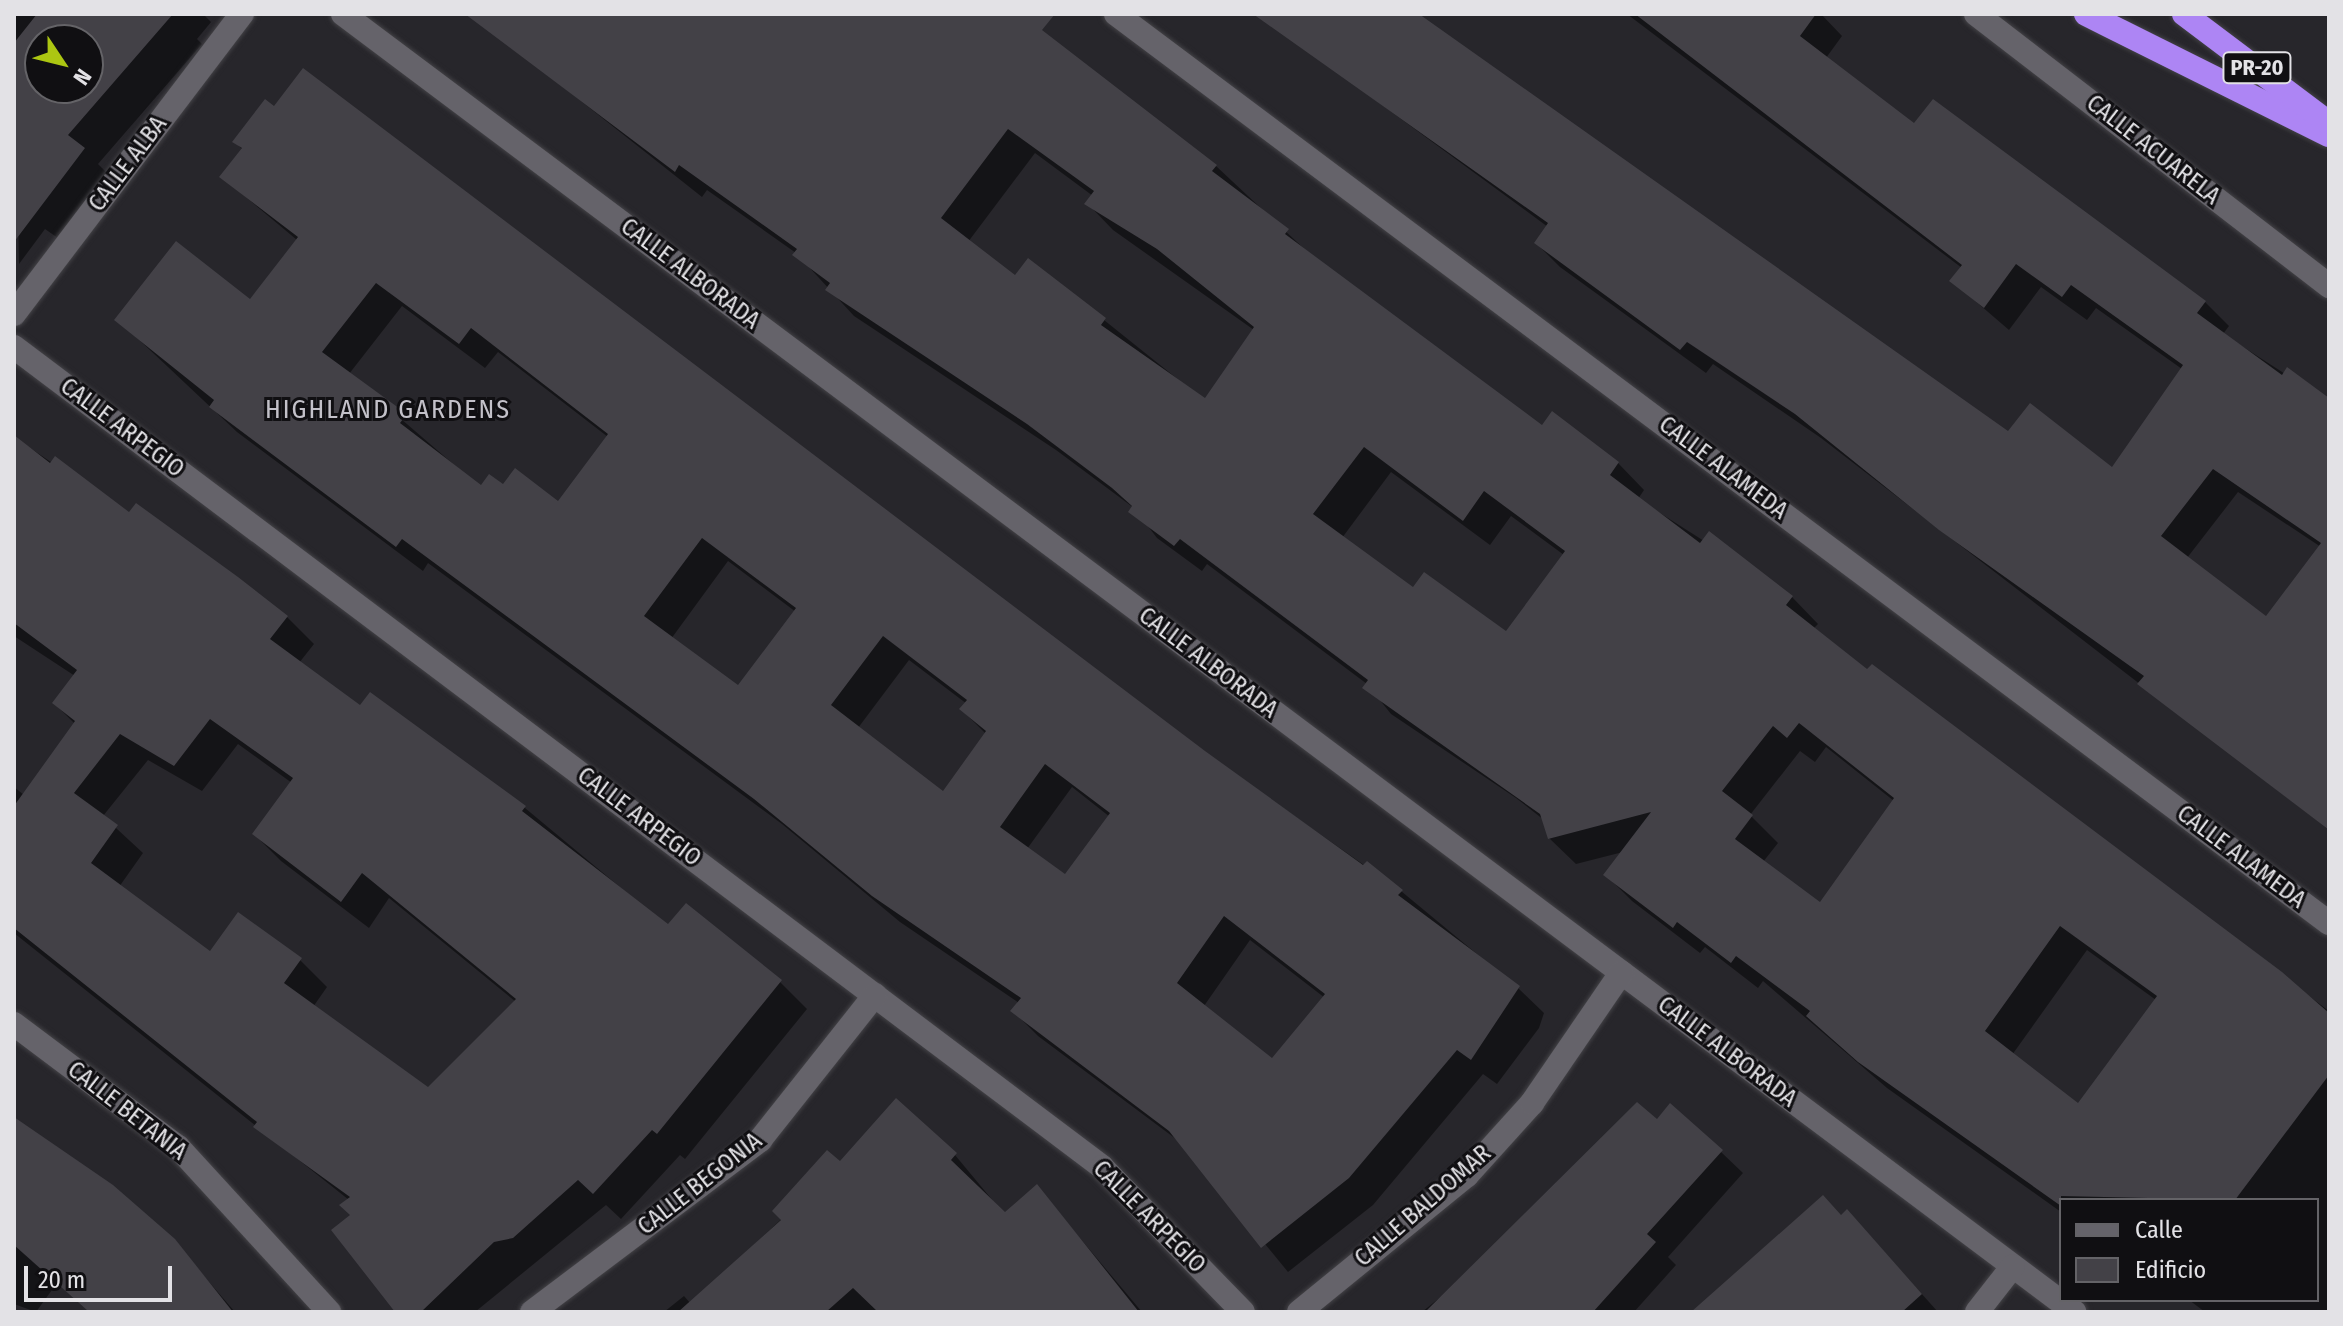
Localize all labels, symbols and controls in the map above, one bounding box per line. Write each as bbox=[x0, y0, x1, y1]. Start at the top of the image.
north arrow bbox=[24, 24, 104, 104]
road number: PR-20 bbox=[2221, 50, 2293, 86]
text: N bbox=[68, 64, 97, 90]
street label: CALLE ACUARELA bbox=[2081, 89, 2225, 211]
street label: CALLE ALBA bbox=[83, 111, 173, 217]
street label: CALLE ALBORADA bbox=[615, 212, 765, 336]
street label: CALLE ARPEGIO bbox=[55, 372, 189, 484]
district label: HIGHLAND GARDENS bbox=[265, 394, 511, 426]
street label: CALLE ALAMEDA bbox=[1653, 410, 1793, 526]
street label: CALLE ALBORADA bbox=[1133, 601, 1283, 725]
street label: CALLE ARPEGIO bbox=[572, 761, 706, 873]
street label: CALLE ALAMEDA bbox=[2171, 799, 2311, 915]
street label: CALLE ALBORADA bbox=[1652, 990, 1802, 1114]
street label: CALLE BETANIA bbox=[62, 1056, 192, 1166]
street label: CALLE BEGONIA bbox=[632, 1127, 768, 1241]
street label: CALLE BALDOMAR bbox=[1349, 1139, 1497, 1273]
street label: CALLE ARPEGIO bbox=[1087, 1155, 1211, 1279]
legend bbox=[2059, 1198, 2319, 1302]
text: Calle bbox=[2135, 1216, 2183, 1244]
scale bar bbox=[28, 1250, 176, 1300]
text: Edificio bbox=[2135, 1256, 2206, 1284]
text: 20 m bbox=[38, 1266, 85, 1294]

